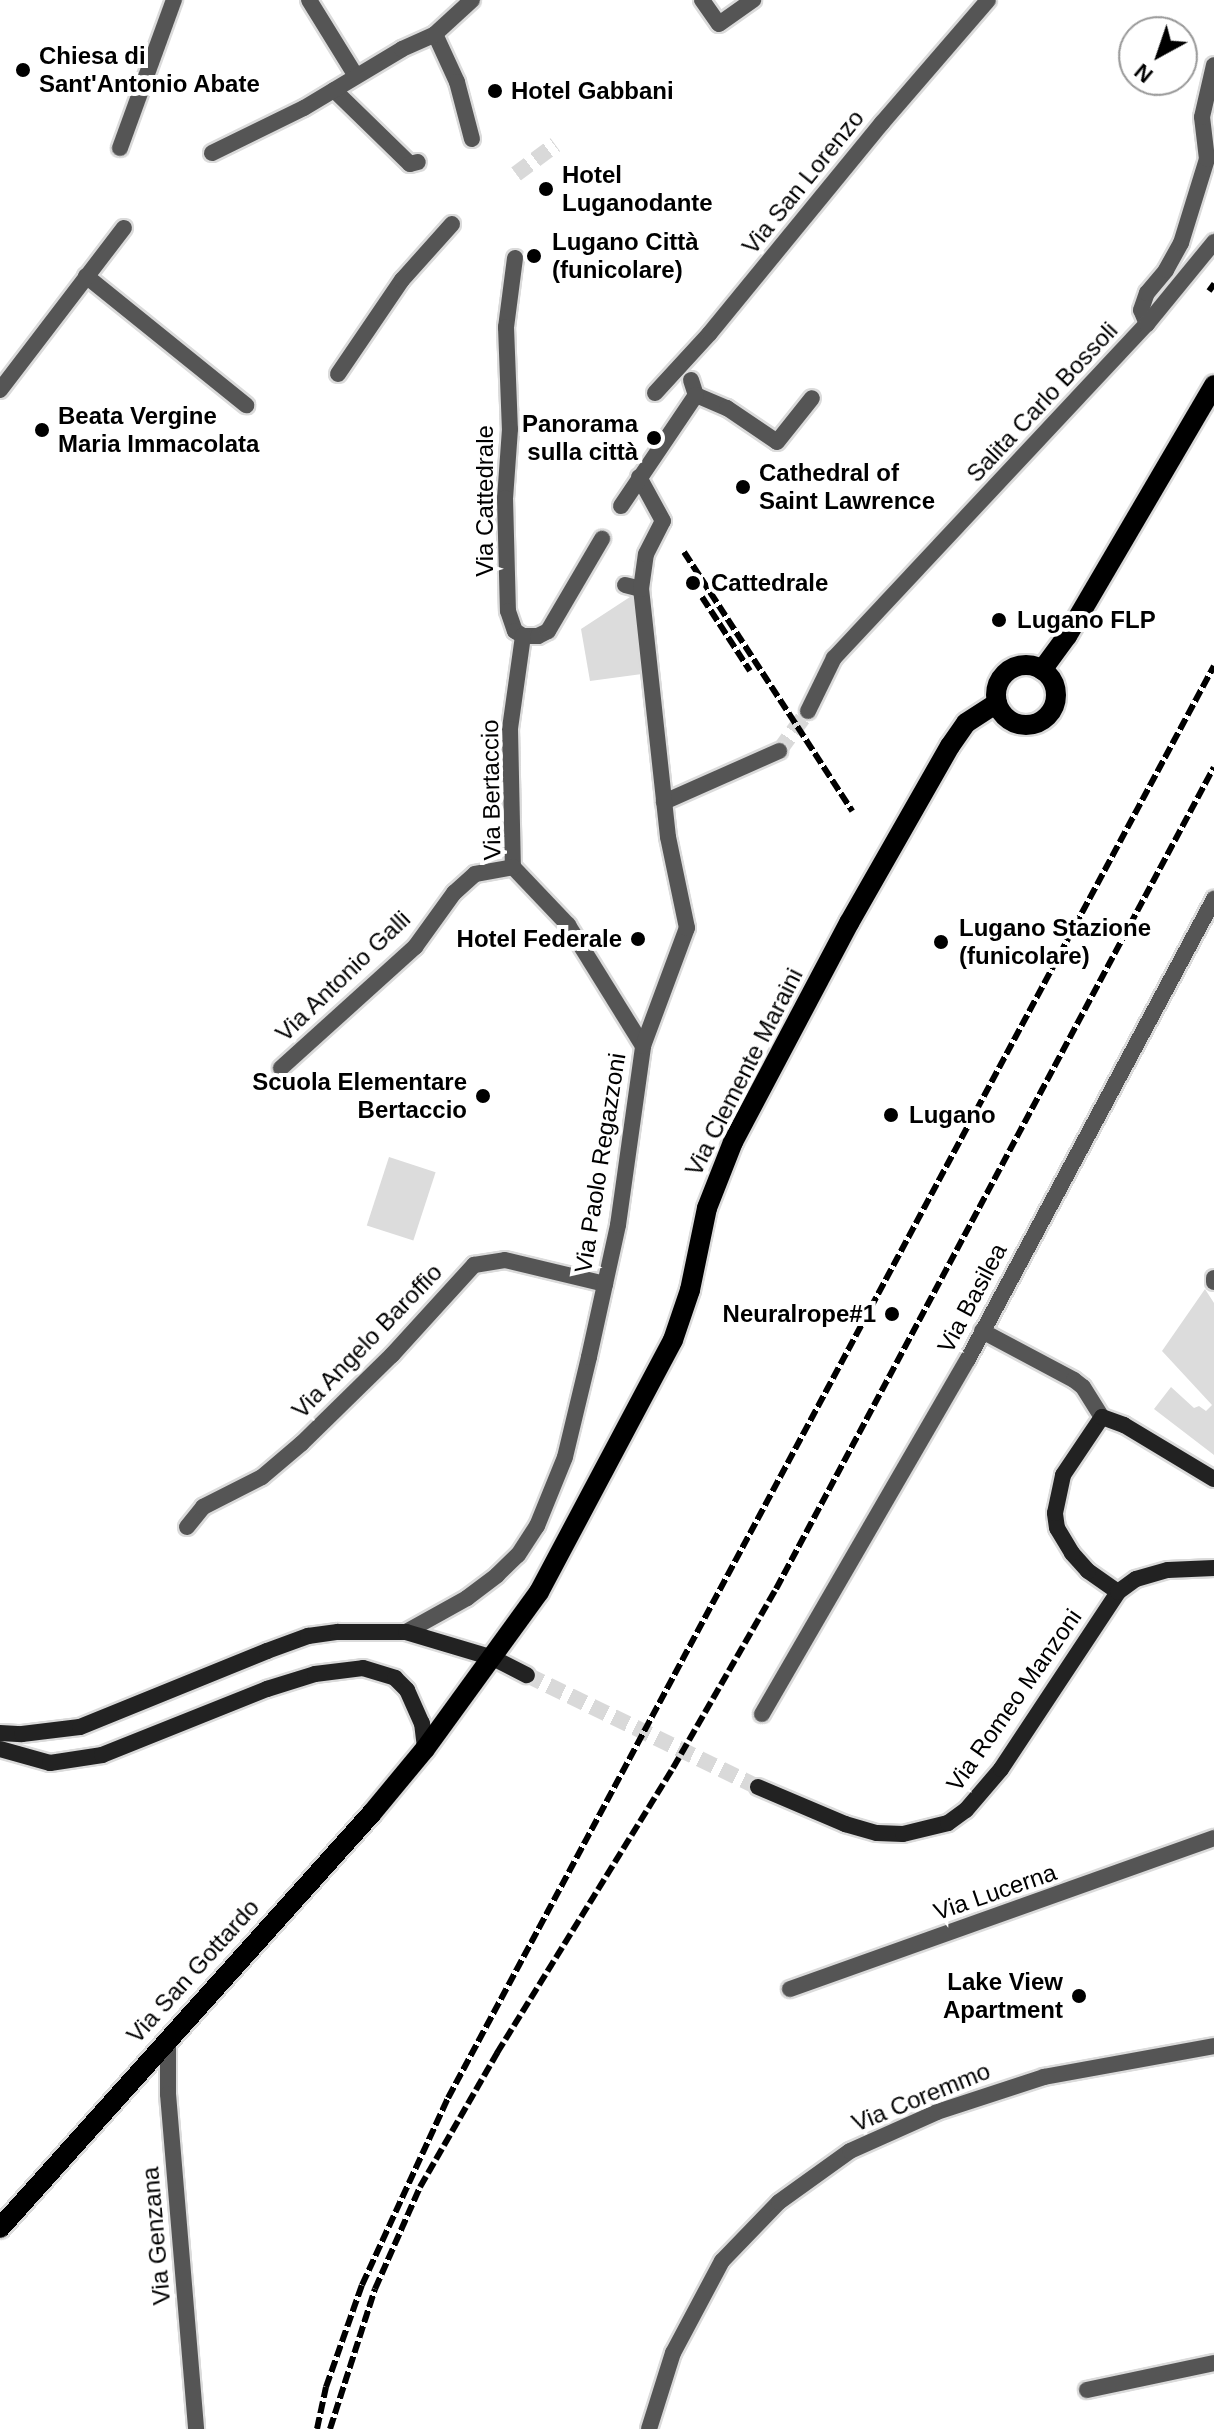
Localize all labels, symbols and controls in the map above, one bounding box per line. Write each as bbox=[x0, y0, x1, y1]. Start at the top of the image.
north arrow bbox=[1118, 16, 1198, 96]
place label: Chiesa di Sant'Antonio Abate bbox=[39, 42, 261, 98]
text: N bbox=[1129, 59, 1158, 88]
marker: Chiesa di Sant'Antonio Abate bbox=[14, 61, 32, 79]
place label: Hotel Gabbani bbox=[511, 77, 674, 105]
marker: Hotel Gabbani bbox=[486, 82, 504, 100]
street label: Via San Lorenzo bbox=[736, 104, 870, 260]
place label: Hotel Luganodante bbox=[562, 161, 713, 217]
marker: Hotel Luganodante bbox=[537, 180, 555, 198]
place label: Lugano Città (funicolare) bbox=[552, 228, 699, 284]
marker: Lugano Città (funicolare) bbox=[523, 245, 545, 267]
street label: Salita Carlo Bossoli bbox=[961, 316, 1123, 488]
place label: Beata Vergine Maria Immacolata bbox=[58, 402, 259, 458]
place label: Panorama sulla città bbox=[522, 410, 638, 466]
marker: Beata Vergine Maria Immacolata bbox=[33, 421, 51, 439]
street label: Via Cattedrale bbox=[471, 425, 499, 577]
marker: Panorama sulla città bbox=[645, 429, 663, 447]
place label: Cathedral of Saint Lawrence bbox=[759, 459, 935, 515]
marker: Cathedral of Saint Lawrence bbox=[734, 478, 752, 496]
place label: Cattedrale bbox=[711, 569, 828, 597]
marker: Cattedrale bbox=[682, 572, 704, 594]
place label: Lugano FLP bbox=[1017, 606, 1156, 634]
marker: Lugano FLP bbox=[988, 609, 1010, 631]
street label: Via Bertaccio bbox=[475, 719, 507, 861]
street label: Via Antonio Galli bbox=[269, 904, 417, 1048]
place label: Lugano Stazione (funicolare) bbox=[959, 914, 1151, 970]
place label: Hotel Federale bbox=[457, 925, 622, 953]
marker: Hotel Federale bbox=[629, 930, 647, 948]
marker: Lugano Stazione (funicolare) bbox=[930, 931, 952, 953]
street label: Via Clemente Maraini bbox=[679, 963, 809, 1181]
street label: Via Paolo Regazzoni bbox=[568, 1051, 632, 1275]
place label: Scuola Elementare Bertaccio bbox=[252, 1068, 467, 1124]
marker: Scuola Elementare Bertaccio bbox=[474, 1087, 492, 1105]
place label: Lugano bbox=[909, 1101, 996, 1129]
marker: Lugano bbox=[880, 1104, 902, 1126]
street label: Via Basilea bbox=[931, 1238, 1013, 1358]
street label: Via Angelo Baroffio bbox=[286, 1257, 448, 1425]
place label: Neuralrope#1 bbox=[723, 1300, 876, 1328]
marker: Neuralrope#1 bbox=[883, 1305, 901, 1323]
street label: Via Romeo Manzoni bbox=[940, 1603, 1088, 1797]
street label: Via Lucerna bbox=[930, 1858, 1060, 1926]
street label: Via San Gottardo bbox=[121, 1893, 265, 2049]
place label: Lake View Apartment bbox=[943, 1968, 1063, 2024]
marker: Lake View Apartment bbox=[1070, 1987, 1088, 2005]
street label: Via Coremmo bbox=[848, 2056, 994, 2138]
street label: Via Genzana bbox=[136, 2166, 176, 2306]

